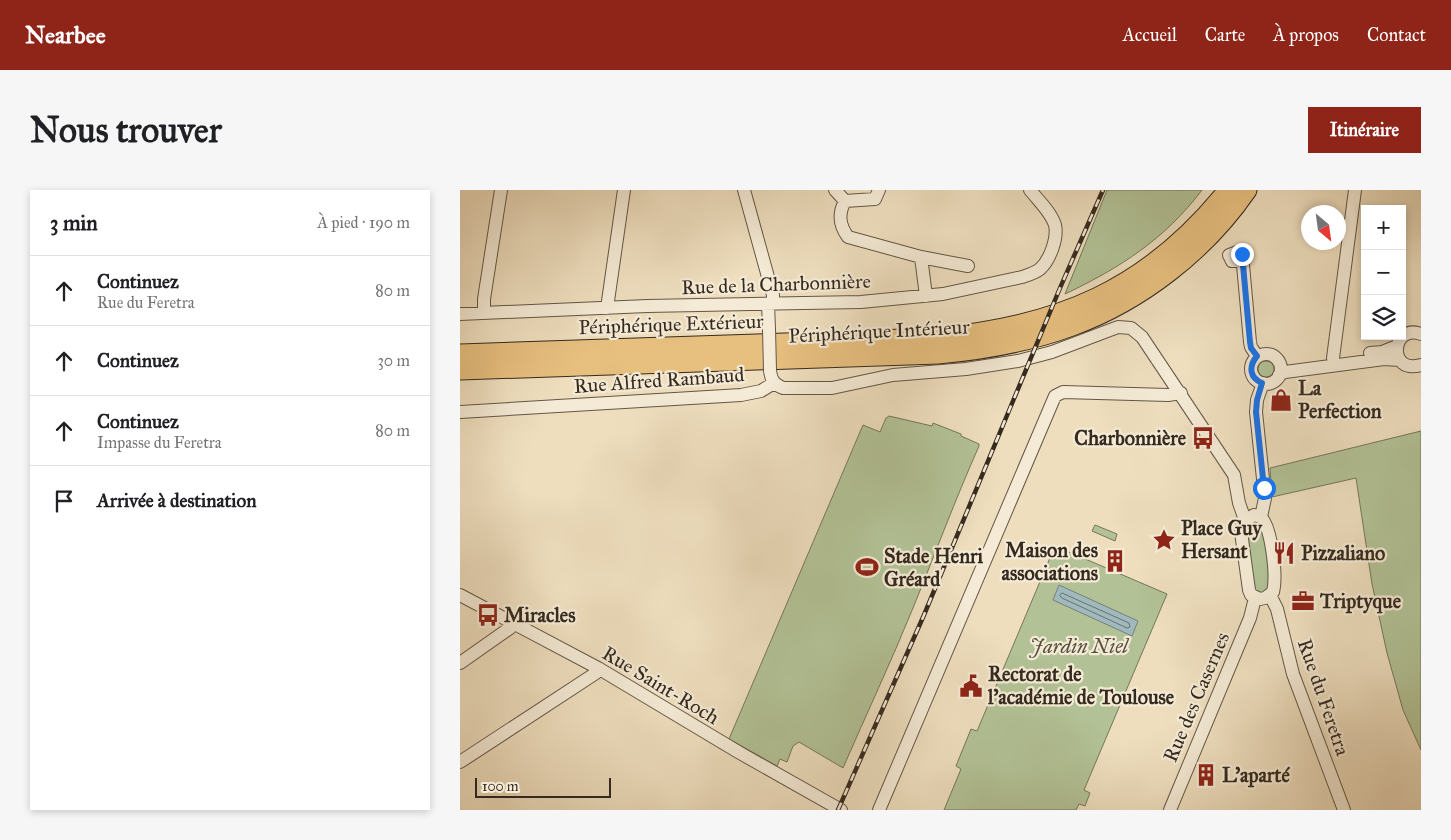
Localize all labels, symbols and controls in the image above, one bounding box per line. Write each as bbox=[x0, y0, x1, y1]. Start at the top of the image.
text: Nearbee bbox=[25, 20, 106, 50]
text: Accueil bbox=[1123, 24, 1177, 46]
text: Carte bbox=[1205, 24, 1245, 46]
text: À propos bbox=[1273, 24, 1339, 46]
text: Contact bbox=[1367, 24, 1426, 46]
button: Itinéraire bbox=[1308, 107, 1421, 153]
text: Nous trouver bbox=[30, 109, 222, 152]
north arrow bbox=[1301, 205, 1346, 250]
map controls bbox=[1361, 205, 1406, 340]
button: + bbox=[1361, 205, 1406, 250]
text: 3 min bbox=[50, 210, 98, 236]
text: À pied · 190 m bbox=[317, 213, 410, 232]
route end bbox=[1231, 243, 1254, 266]
button: − bbox=[1361, 250, 1406, 295]
street label: Rue de la Charbonnière bbox=[681, 269, 871, 299]
text: Continuez bbox=[97, 270, 179, 293]
icon: ahead bbox=[50, 277, 78, 305]
text: 80 m bbox=[375, 281, 410, 300]
text: Rue du Feretra bbox=[97, 293, 194, 312]
button: layers bbox=[1361, 295, 1406, 340]
street label: Périphérique Extérieur bbox=[578, 309, 765, 340]
street label: Périphérique Intérieur bbox=[788, 314, 971, 349]
icon: ahead bbox=[50, 347, 78, 375]
text: Continuez bbox=[97, 349, 179, 372]
text: 30 m bbox=[377, 351, 410, 370]
street label: Rue Alfred Rambaud bbox=[573, 362, 745, 398]
place label: La Perfection bbox=[1298, 376, 1382, 423]
shop icon: La Perfection bbox=[1268, 387, 1294, 413]
text: Continuez bbox=[97, 410, 179, 433]
icon: ahead bbox=[50, 417, 78, 445]
text: 80 m bbox=[375, 421, 410, 440]
bus stop icon: Charbonnière bbox=[1190, 425, 1216, 451]
place label: Charbonnière bbox=[1074, 426, 1187, 450]
text: Impasse du Feretra bbox=[97, 433, 222, 452]
route start bbox=[1253, 477, 1276, 500]
icon: arrive bbox=[50, 487, 78, 515]
text: Arrivée à destination bbox=[97, 489, 256, 512]
place label: Place Guy Hersant bbox=[1181, 516, 1264, 563]
place icon: Place Guy Hersant bbox=[1151, 527, 1177, 553]
place label: Maison des associations bbox=[1002, 538, 1099, 585]
restaurant icon: Pizzaliano bbox=[1271, 540, 1297, 566]
place label: Pizzaliano bbox=[1301, 541, 1385, 565]
place label: Stade Henri Gréard bbox=[884, 544, 983, 591]
building icon: Maison des associations bbox=[1102, 548, 1128, 574]
sports icon: Stade Henri Gréard bbox=[854, 554, 880, 580]
office icon: Triptyque bbox=[1290, 588, 1316, 614]
place label: Triptyque bbox=[1319, 589, 1402, 614]
bus stop icon: Miracles bbox=[475, 602, 501, 628]
place label: Miracles bbox=[504, 603, 576, 627]
street label: Rue des Casernes bbox=[1158, 628, 1234, 766]
park label: Jardin Niel bbox=[1029, 634, 1130, 658]
street label: Rue du Feretra bbox=[1293, 635, 1355, 759]
street label: Rue Saint-Roch bbox=[598, 641, 724, 729]
place label: Rectorat de l'académie de Toulouse bbox=[987, 662, 1175, 709]
public building icon: Rectorat de l'académie de Toulouse bbox=[958, 673, 984, 699]
building icon: L'aparté bbox=[1193, 762, 1219, 788]
place label: L'aparté bbox=[1222, 763, 1290, 788]
scale bar bbox=[475, 775, 611, 798]
text: 100 m bbox=[482, 778, 519, 795]

